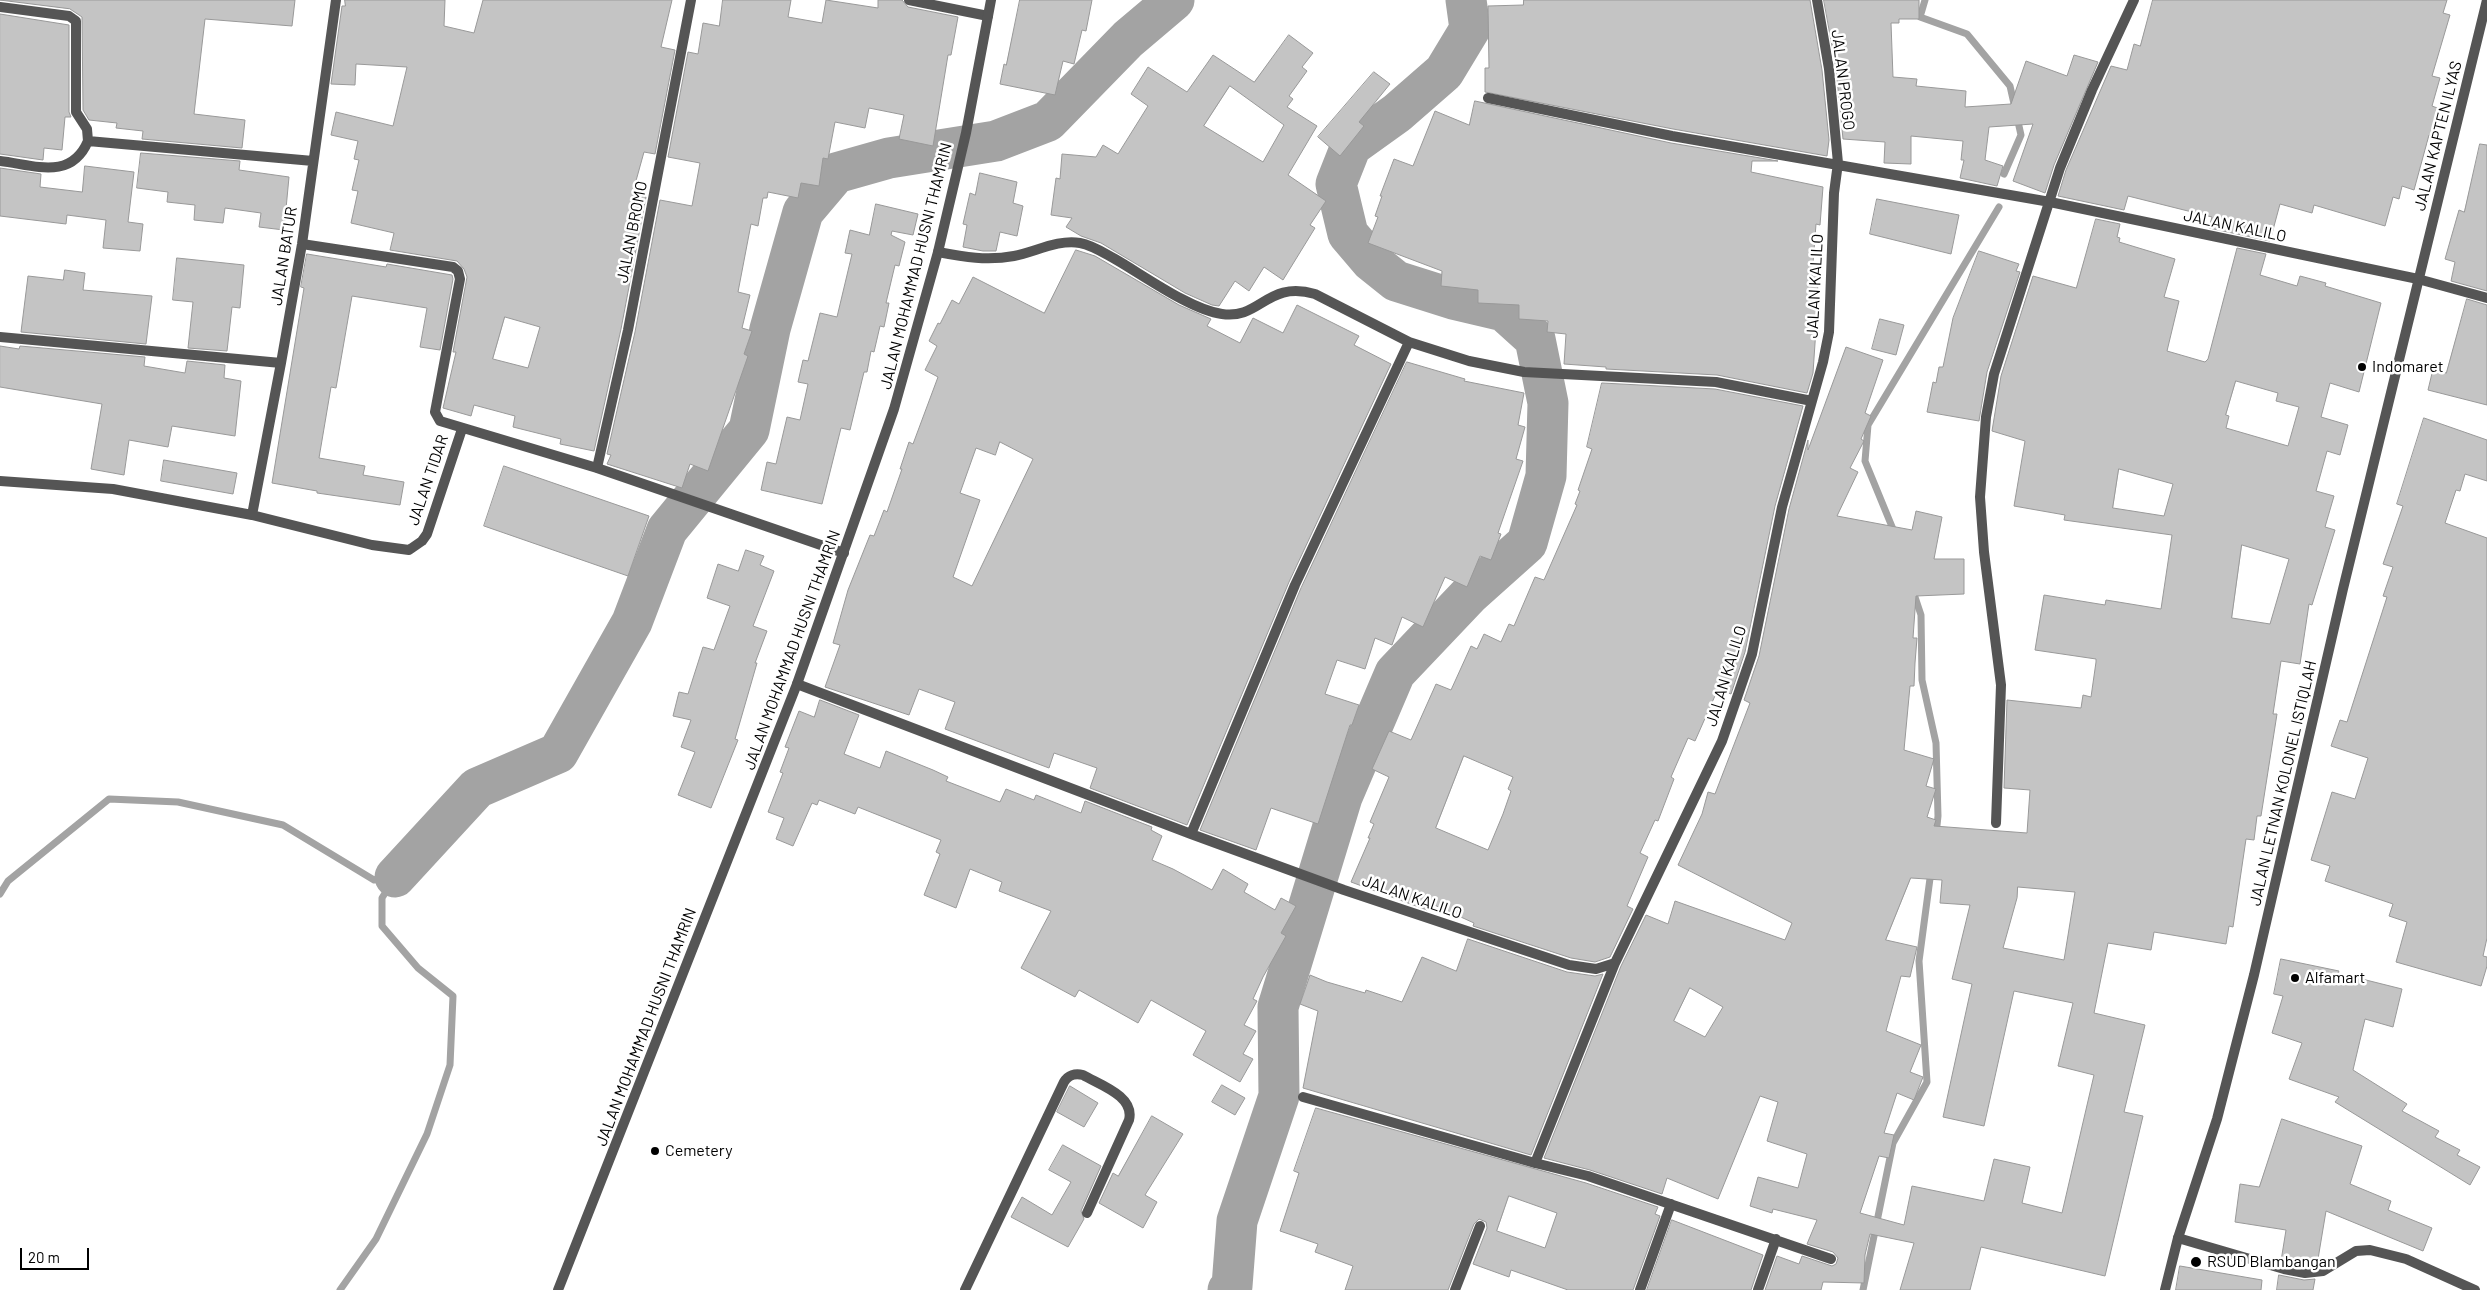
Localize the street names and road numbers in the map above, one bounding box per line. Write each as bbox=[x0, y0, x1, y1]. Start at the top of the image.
street label: JALAN PROGO bbox=[1827, 29, 1859, 131]
street label: JALAN KAPTEN ILYAS bbox=[2410, 59, 2466, 213]
street label: JALAN MOHAMMAD HUSNI THAMRIN bbox=[876, 141, 956, 391]
street label: JALAN BROMO bbox=[613, 179, 651, 285]
street label: JALAN BATUR bbox=[267, 205, 301, 307]
street label: JALAN KALILO bbox=[2182, 206, 2288, 246]
street label: JALAN KALILO bbox=[1803, 233, 1827, 339]
street label: JALAN TIDAR bbox=[404, 432, 452, 528]
street label: JALAN MOHAMMAD HUSNI THAMRIN bbox=[740, 528, 844, 772]
street label: JALAN KALILO bbox=[1702, 623, 1750, 729]
street label: JALAN LETNAN KOLONEL ISTIQLAH bbox=[2245, 658, 2321, 908]
street label: JALAN KALILO bbox=[1359, 871, 1465, 923]
street label: JALAN MOHAMMAD HUSNI THAMRIN bbox=[592, 905, 700, 1149]

